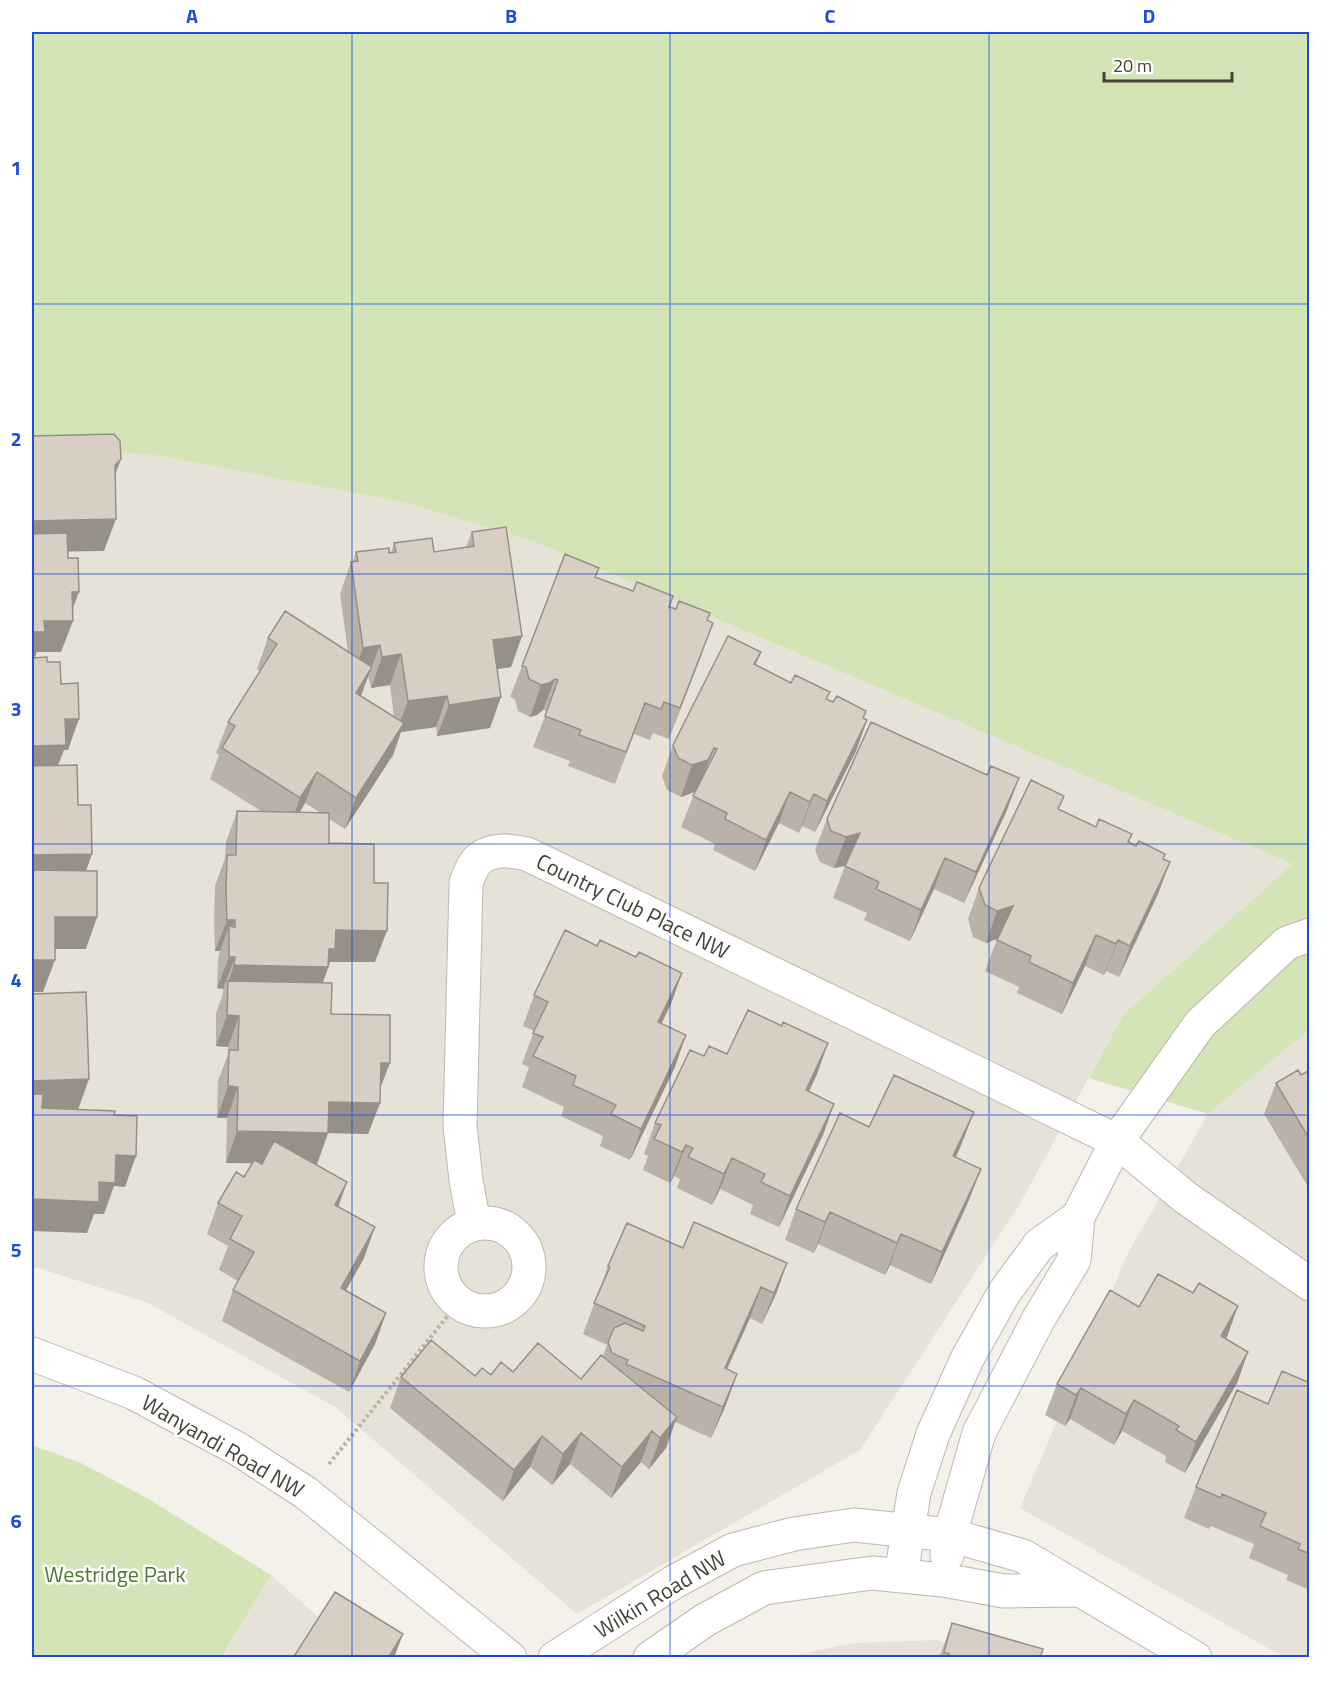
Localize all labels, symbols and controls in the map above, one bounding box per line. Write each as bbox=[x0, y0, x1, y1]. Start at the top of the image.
text: A bbox=[186, 0, 198, 31]
text: B bbox=[505, 0, 517, 31]
text: C bbox=[825, 0, 836, 31]
text: D bbox=[1143, 0, 1155, 31]
scale bar bbox=[1104, 45, 1232, 83]
text: 20 m bbox=[1113, 52, 1152, 79]
text: 1 bbox=[10, 152, 22, 183]
text: 2 bbox=[10, 423, 22, 454]
text: 3 bbox=[10, 693, 22, 724]
street label: Country Club Place NW bbox=[530, 844, 736, 968]
text: 4 bbox=[10, 964, 22, 995]
text: 5 bbox=[10, 1234, 22, 1265]
street label: Wanyandi Road NW bbox=[135, 1385, 311, 1507]
text: 6 bbox=[10, 1505, 22, 1536]
street label: Wilkin Road NW bbox=[588, 1541, 732, 1647]
park label: Westridge Park bbox=[44, 1557, 186, 1591]

